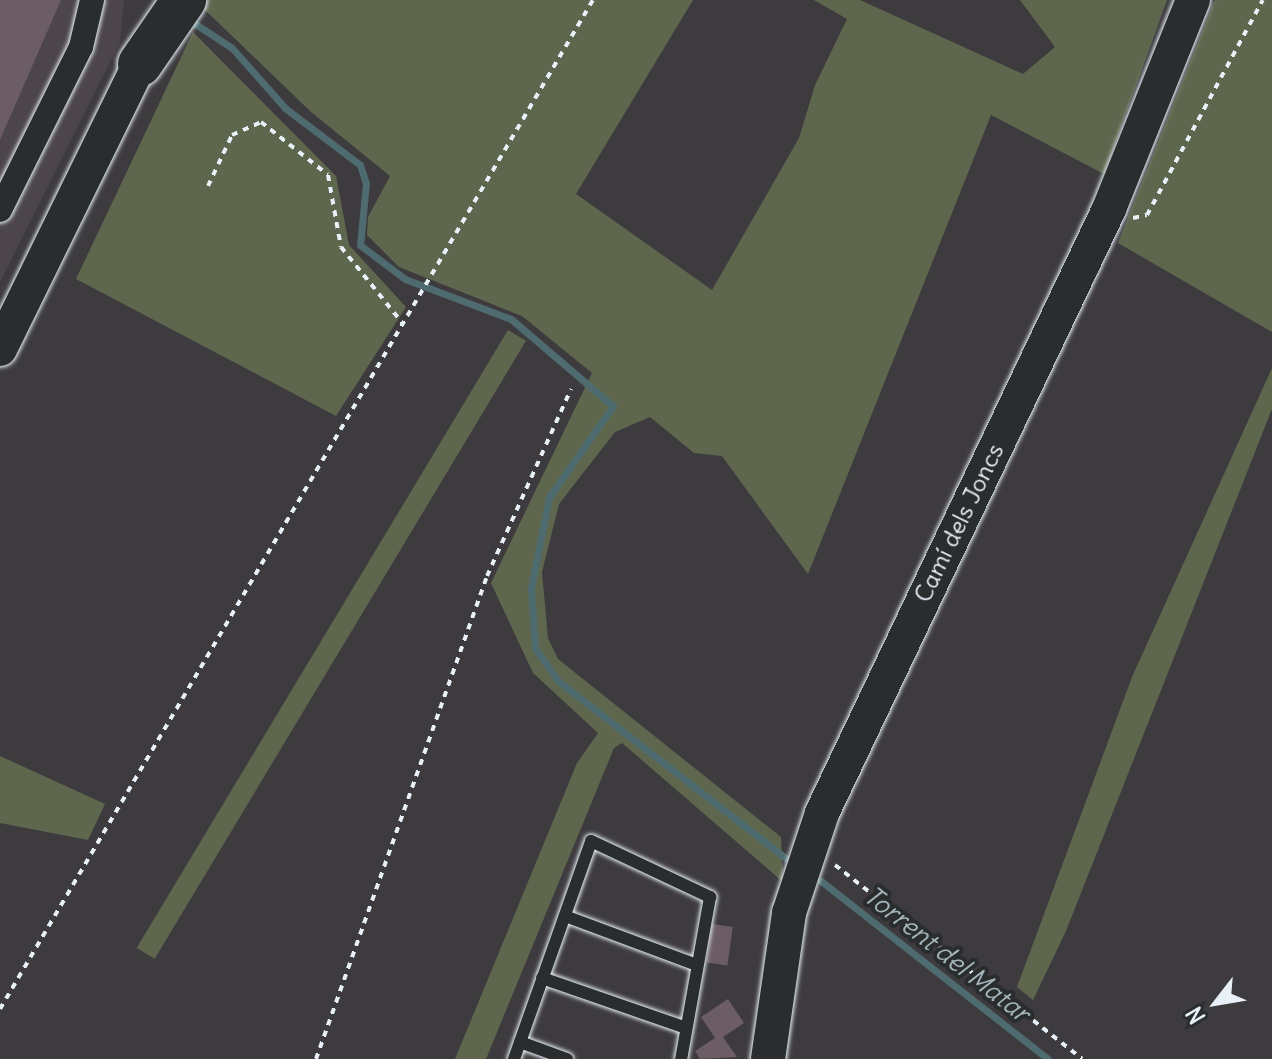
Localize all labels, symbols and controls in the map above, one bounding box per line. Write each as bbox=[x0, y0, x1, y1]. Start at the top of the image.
street label: Camí dels Joncs bbox=[908, 439, 1010, 607]
water label: Torrent del Matar bbox=[858, 880, 1036, 1028]
north arrow bbox=[1176, 963, 1256, 1043]
text: N bbox=[1180, 1002, 1211, 1029]

